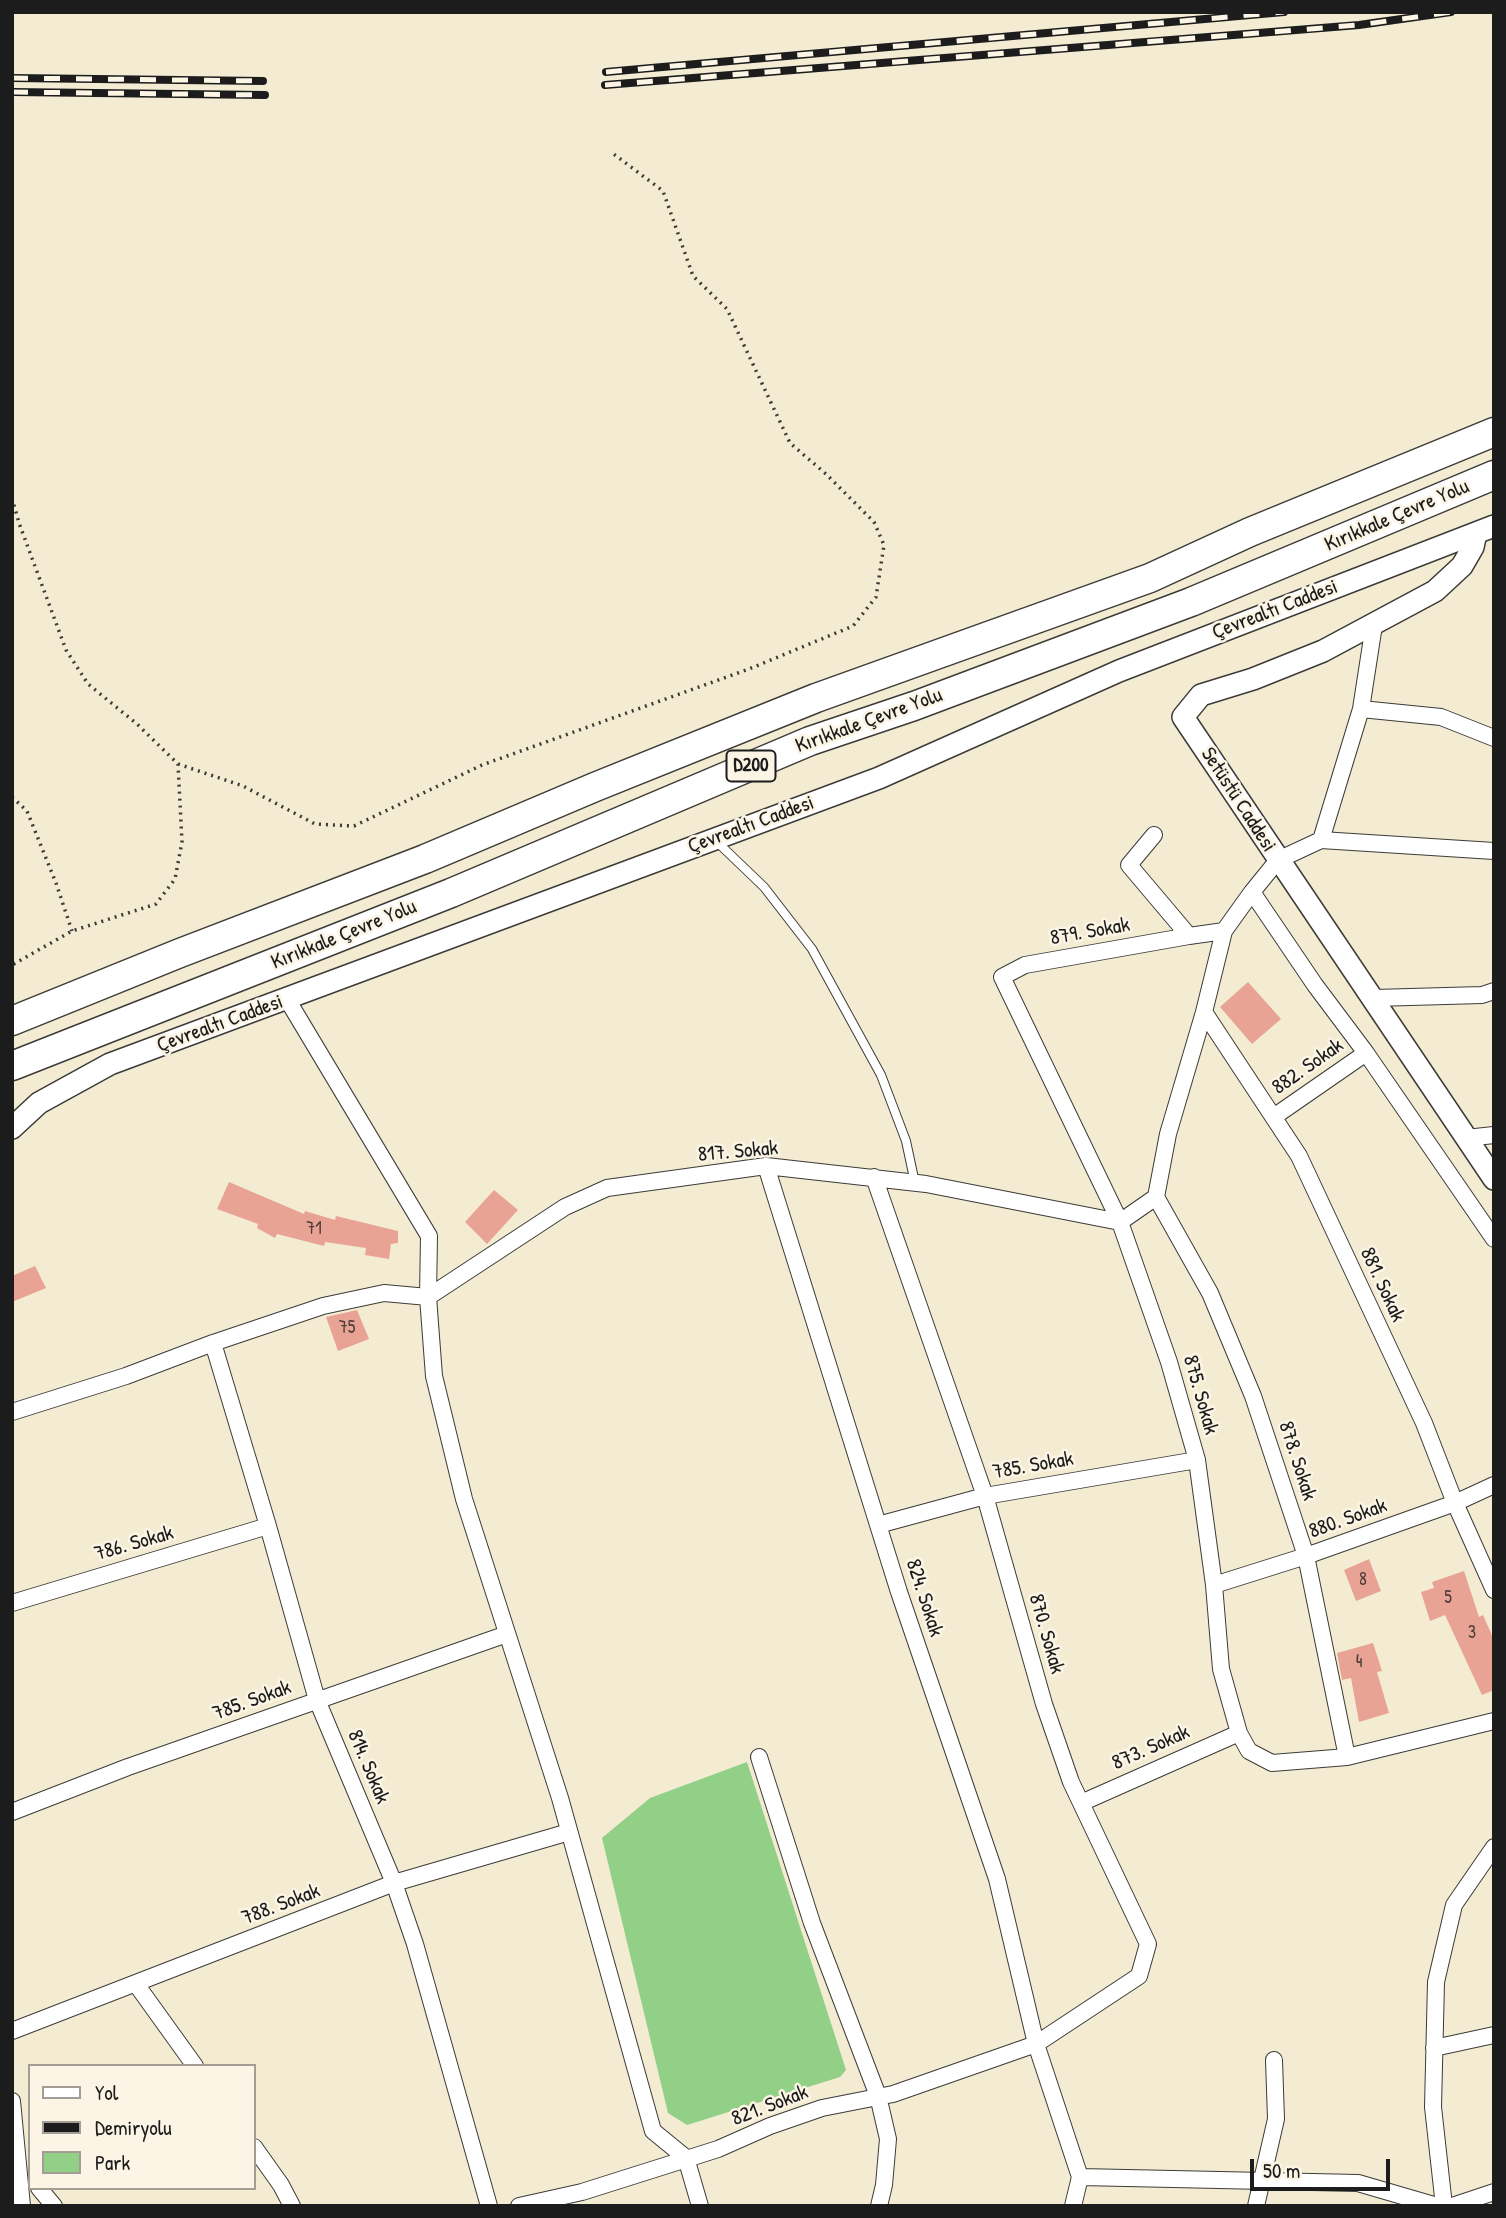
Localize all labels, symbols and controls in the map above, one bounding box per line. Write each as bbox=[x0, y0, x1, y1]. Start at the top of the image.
street label: Kırıkkale Çevre Yolu bbox=[1321, 474, 1473, 558]
street label: Çevrealtı Caddesi bbox=[1209, 574, 1341, 646]
street label: Kırıkkale Çevre Yolu bbox=[792, 683, 946, 759]
street label: Setüstü Caddesi bbox=[1195, 743, 1281, 857]
road number: D200 bbox=[726, 750, 776, 782]
street label: Çevrealtı Caddesi bbox=[684, 790, 818, 860]
street label: Kırıkkale Çevre Yolu bbox=[268, 894, 420, 976]
street label: 879. Sokak bbox=[1048, 913, 1132, 951]
street label: Çevrealtı Caddesi bbox=[153, 989, 287, 1059]
street label: 882. Sokak bbox=[1268, 1033, 1348, 1101]
street label: 817. Sokak bbox=[697, 1136, 779, 1168]
house number: 71 bbox=[306, 1218, 322, 1240]
street label: 881. Sokak bbox=[1354, 1244, 1410, 1326]
house number: 75 bbox=[339, 1317, 355, 1339]
street label: 875. Sokak bbox=[1177, 1352, 1223, 1438]
street label: 878. Sokak bbox=[1272, 1418, 1322, 1504]
street label: 785. Sokak bbox=[991, 1447, 1075, 1485]
street label: 880. Sokak bbox=[1306, 1493, 1390, 1545]
street label: 786. Sokak bbox=[92, 1521, 176, 1567]
street label: 824. Sokak bbox=[900, 1556, 948, 1640]
house number: 8 bbox=[1359, 1569, 1367, 1591]
house number: 5 bbox=[1444, 1587, 1452, 1609]
street label: 870. Sokak bbox=[1023, 1591, 1069, 1677]
house number: 3 bbox=[1468, 1622, 1476, 1644]
house number: 4 bbox=[1356, 1651, 1362, 1673]
street label: 785. Sokak bbox=[209, 1675, 295, 1727]
street label: 873. Sokak bbox=[1108, 1720, 1194, 1776]
street label: 814. Sokak bbox=[341, 1726, 395, 1808]
street label: 788. Sokak bbox=[238, 1879, 324, 1931]
legend bbox=[28, 2064, 256, 2190]
text: Yol bbox=[95, 2078, 118, 2107]
street label: 821. Sokak bbox=[728, 2080, 812, 2132]
text: Demiryolu bbox=[95, 2113, 172, 2142]
scale bar bbox=[1254, 2144, 1394, 2188]
text: Park bbox=[95, 2148, 130, 2177]
text: 50 m bbox=[1263, 2156, 1300, 2185]

